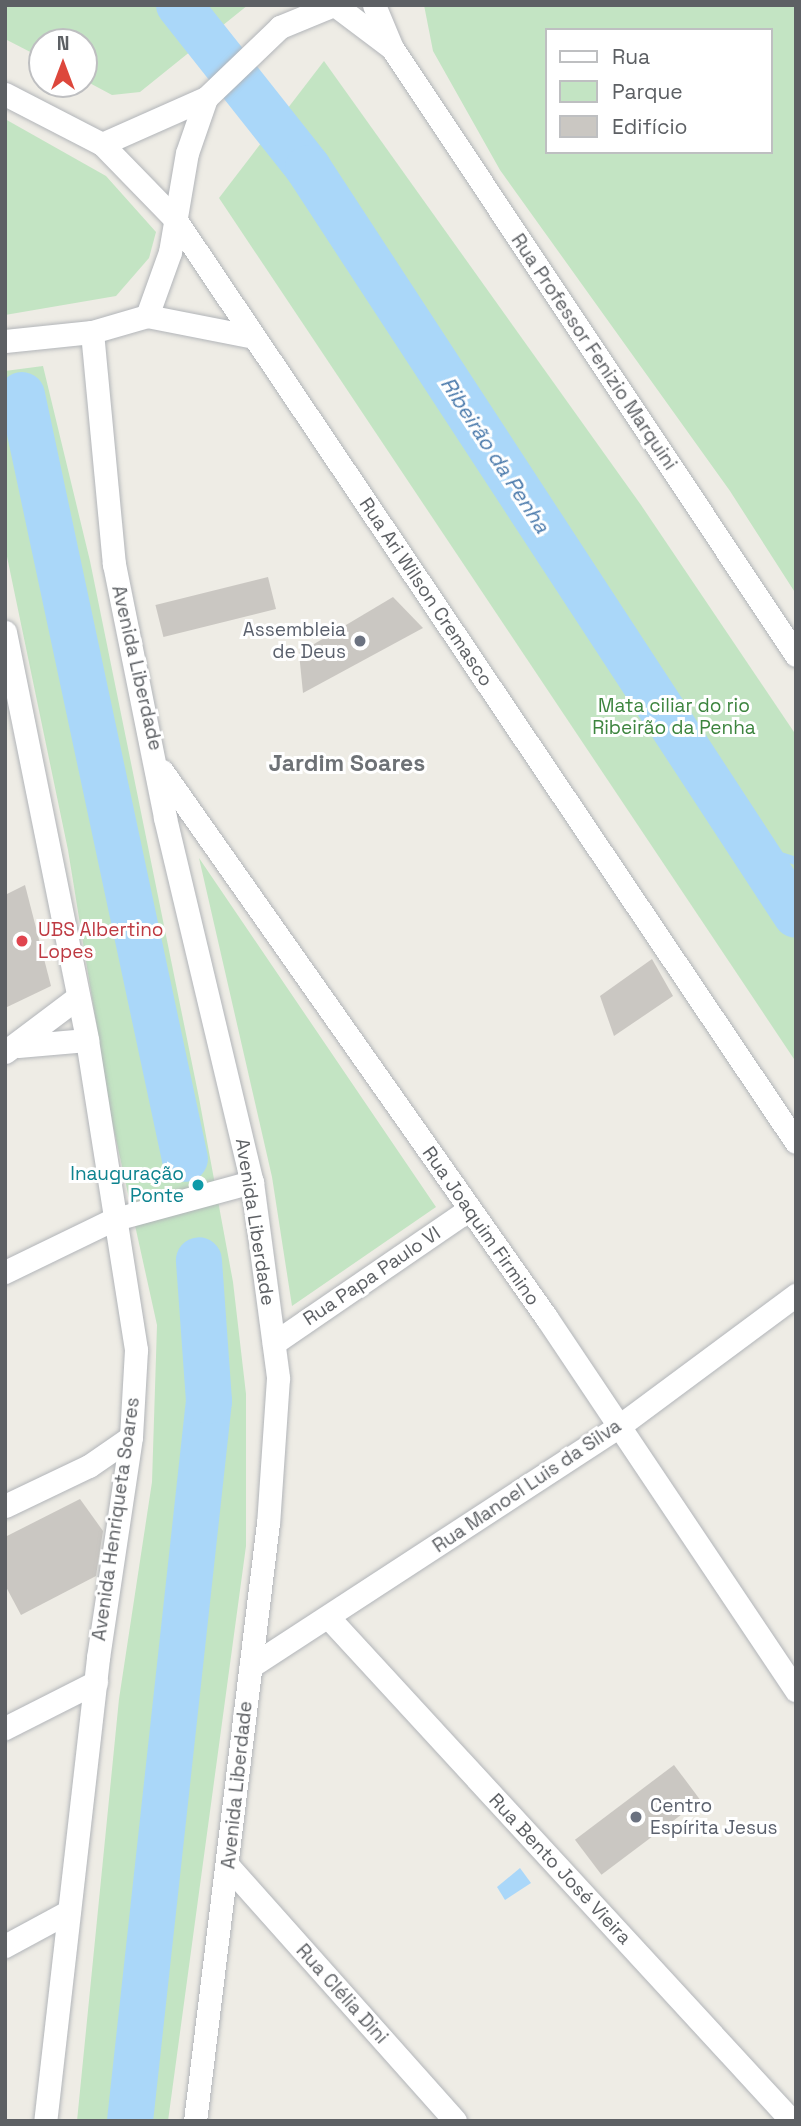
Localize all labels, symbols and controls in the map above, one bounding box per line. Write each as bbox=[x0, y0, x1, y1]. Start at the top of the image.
north arrow bbox=[28, 28, 98, 98]
legend bbox=[546, 28, 773, 154]
text: N bbox=[57, 31, 69, 56]
text: Rua bbox=[612, 43, 650, 70]
text: Parque bbox=[612, 78, 683, 105]
text: Edifício bbox=[612, 113, 688, 140]
street label: Rua Professor Fenizio Marquini bbox=[506, 230, 682, 474]
water label: Ribeirão da Penha bbox=[435, 372, 555, 538]
street label: Rua Ari Wilson Cremasco bbox=[354, 493, 498, 691]
street label: Avenida Liberdade bbox=[107, 583, 167, 753]
place label: Assembleia de Deus bbox=[243, 619, 346, 663]
marker: Assembleia de Deus bbox=[352, 633, 368, 649]
park label: Mata ciliar do rio Ribeirão da Penha bbox=[592, 695, 756, 739]
district label: Jardim Soares bbox=[269, 749, 425, 777]
place label: UBS Albertino Lopes bbox=[38, 919, 164, 963]
marker: UBS Albertino Lopes bbox=[12, 931, 32, 951]
street label: Avenida Liberdade bbox=[231, 1137, 279, 1307]
street label: Rua Joaquim Firmino bbox=[418, 1142, 544, 1310]
place label: Inauguração Ponte bbox=[70, 1163, 184, 1207]
marker: Inauguração Ponte bbox=[190, 1177, 206, 1193]
street label: Rua Papa Paulo VI bbox=[299, 1222, 445, 1330]
street label: Avenida Henriqueta Soares bbox=[88, 1396, 144, 1642]
street label: Rua Manoel Luis da Silva bbox=[428, 1414, 626, 1558]
street label: Avenida Liberdade bbox=[217, 1700, 257, 1870]
street label: Rua Bento José Vieira bbox=[484, 1789, 636, 1949]
place label: Centro Espírita Jesus bbox=[650, 1795, 778, 1839]
marker: Centro Espírita Jesus bbox=[628, 1809, 644, 1825]
street label: Rua Clélia Dini bbox=[291, 1939, 393, 2049]

